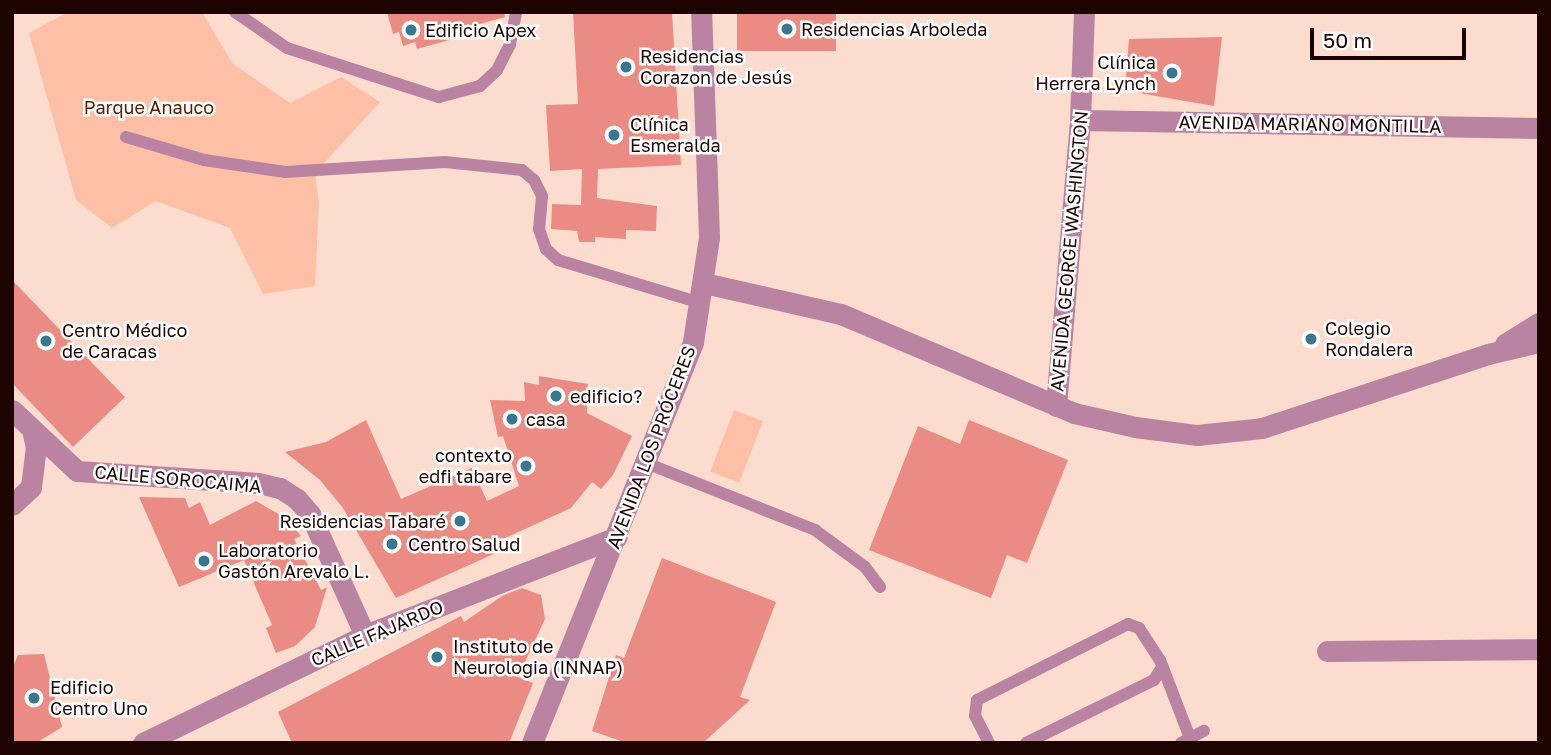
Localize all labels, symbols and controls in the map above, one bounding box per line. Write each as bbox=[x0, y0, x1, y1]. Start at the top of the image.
scale bar bbox=[1313, 14, 1469, 58]
place label: Residencias Arboleda bbox=[801, 18, 987, 40]
place label: Edificio Apex bbox=[425, 19, 536, 41]
marker: Residencias Arboleda bbox=[779, 21, 795, 37]
marker: Edificio Apex bbox=[403, 22, 419, 38]
text: 50 m bbox=[1323, 27, 1372, 53]
place label: Residencias Corazon de Jesús bbox=[640, 46, 792, 88]
place label: Clínica Herrera Lynch bbox=[1035, 52, 1156, 94]
marker: Residencias Corazon de Jesús bbox=[618, 59, 634, 75]
marker: Clínica Herrera Lynch bbox=[1162, 63, 1182, 83]
park label: Parque Anauco bbox=[84, 96, 214, 118]
street label: AVENIDA GEORGE WASHINGTON bbox=[1046, 110, 1092, 392]
street label: AVENIDA MARIANO MONTILLA bbox=[1178, 111, 1442, 137]
place label: Clínica Esmeralda bbox=[630, 114, 721, 156]
marker: Clínica Esmeralda bbox=[604, 125, 624, 145]
place label: Colegio Rondalera bbox=[1325, 318, 1413, 360]
place label: Centro Médico de Caracas bbox=[62, 320, 187, 362]
marker: Centro Médico de Caracas bbox=[36, 331, 56, 351]
marker: Colegio Rondalera bbox=[1303, 331, 1319, 347]
street label: AVENIDA LOS PRÓCERES bbox=[602, 342, 700, 552]
place label: edificio? bbox=[570, 385, 642, 407]
marker: edificio? bbox=[548, 388, 564, 404]
place label: casa bbox=[526, 408, 566, 430]
marker: casa bbox=[504, 411, 520, 427]
place label: contexto edfi tabare bbox=[419, 445, 512, 488]
marker: contexto edfi tabare bbox=[518, 458, 534, 474]
street label: CALLE SOROCAIMA bbox=[94, 461, 262, 497]
place label: Residencias Tabaré bbox=[279, 510, 446, 532]
marker: Residencias Tabaré bbox=[452, 513, 468, 529]
place label: Centro Salud bbox=[408, 533, 520, 555]
marker: Centro Salud bbox=[382, 534, 402, 554]
place label: Laboratorio Gastón Arevalo L. bbox=[218, 540, 370, 582]
marker: Laboratorio Gastón Arevalo L. bbox=[196, 553, 212, 569]
street label: CALLE FAJARDO bbox=[308, 595, 446, 671]
place label: Instituto de Neurologia (INNAP) bbox=[453, 636, 623, 678]
marker: Instituto de Neurologia (INNAP) bbox=[427, 647, 447, 667]
place label: Edificio Centro Uno bbox=[50, 677, 148, 720]
marker: Edificio Centro Uno bbox=[24, 688, 44, 708]

